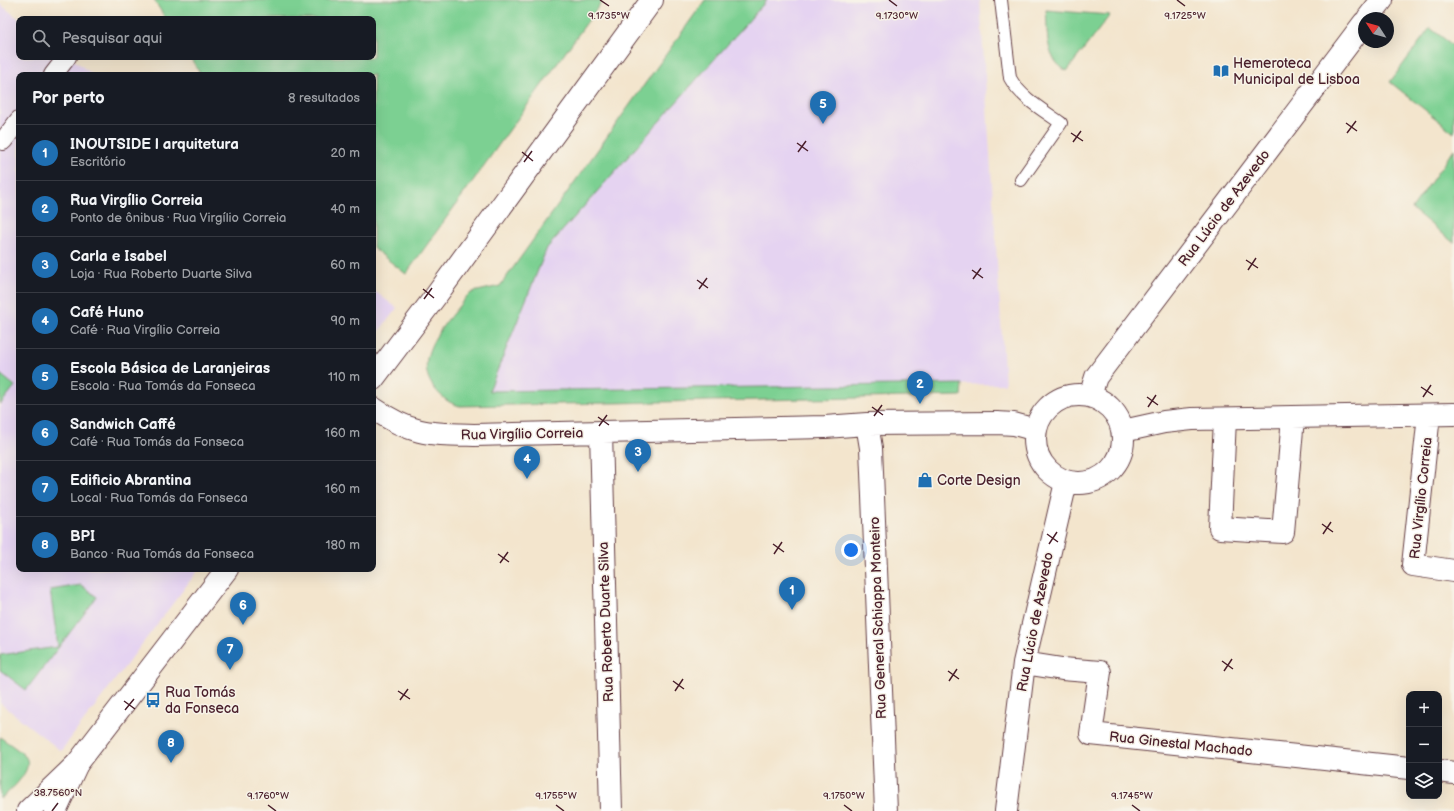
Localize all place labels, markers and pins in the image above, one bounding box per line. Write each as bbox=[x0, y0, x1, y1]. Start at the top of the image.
place label: Hemeroteca Municipal de Lisboa bbox=[1233, 55, 1360, 88]
library icon: Hemeroteca Municipal de Lisboa bbox=[1212, 62, 1230, 80]
pin: 5 bbox=[810, 91, 836, 124]
pin: 2 bbox=[907, 371, 933, 404]
pin: 3 bbox=[625, 439, 651, 472]
pin: 4 bbox=[514, 446, 540, 479]
shop icon: Corte Design bbox=[916, 471, 934, 489]
place label: Corte Design bbox=[937, 472, 1021, 489]
pin: 1 bbox=[779, 577, 805, 610]
pin: 6 bbox=[230, 592, 256, 625]
pin: 7 bbox=[217, 637, 243, 670]
place label: Rua Tomás da Fonseca bbox=[165, 684, 239, 717]
bus stop icon: Rua Tomás da Fonseca bbox=[144, 691, 162, 709]
pin: 8 bbox=[158, 730, 184, 763]

